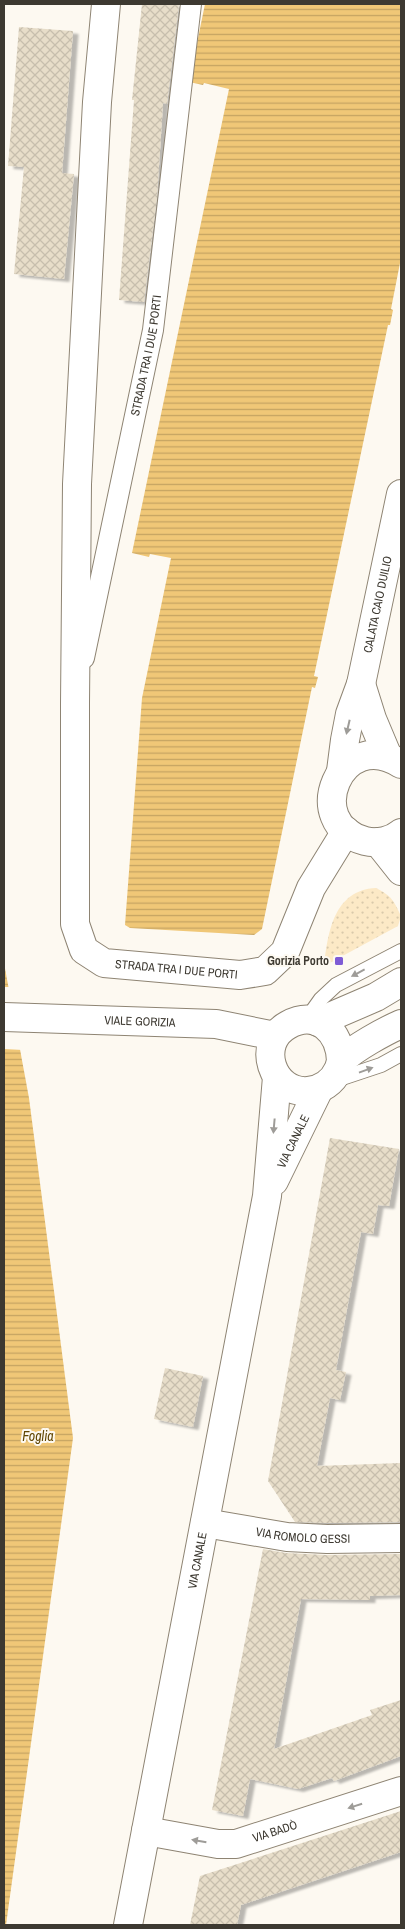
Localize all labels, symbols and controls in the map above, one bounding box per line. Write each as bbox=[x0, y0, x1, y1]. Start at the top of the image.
street label: STRADA TRA I DUE PORTI bbox=[127, 294, 165, 417]
street label: CALATA CAIO DUILIO bbox=[360, 554, 396, 654]
one-way arrow bbox=[343, 719, 351, 735]
place label: Gorizia Porto bbox=[267, 953, 329, 969]
marker: Gorizia Porto bbox=[333, 955, 345, 967]
street label: STRADA TRA I DUE PORTI bbox=[114, 956, 238, 983]
one-way arrow bbox=[351, 969, 365, 977]
street label: VIALE GORIZIA bbox=[104, 1012, 176, 1031]
one-way arrow bbox=[359, 1066, 374, 1073]
street label: VIA CANALE bbox=[274, 1112, 313, 1171]
one-way arrow bbox=[269, 1118, 277, 1134]
water label: Foglia bbox=[22, 1427, 54, 1445]
street label: VIA ROMOLO GESSI bbox=[255, 1524, 350, 1547]
street label: VIA CANALE bbox=[184, 1531, 211, 1590]
one-way arrow bbox=[347, 1803, 362, 1811]
street label: VIA BADÒ bbox=[251, 1817, 300, 1846]
one-way arrow bbox=[190, 1836, 206, 1844]

